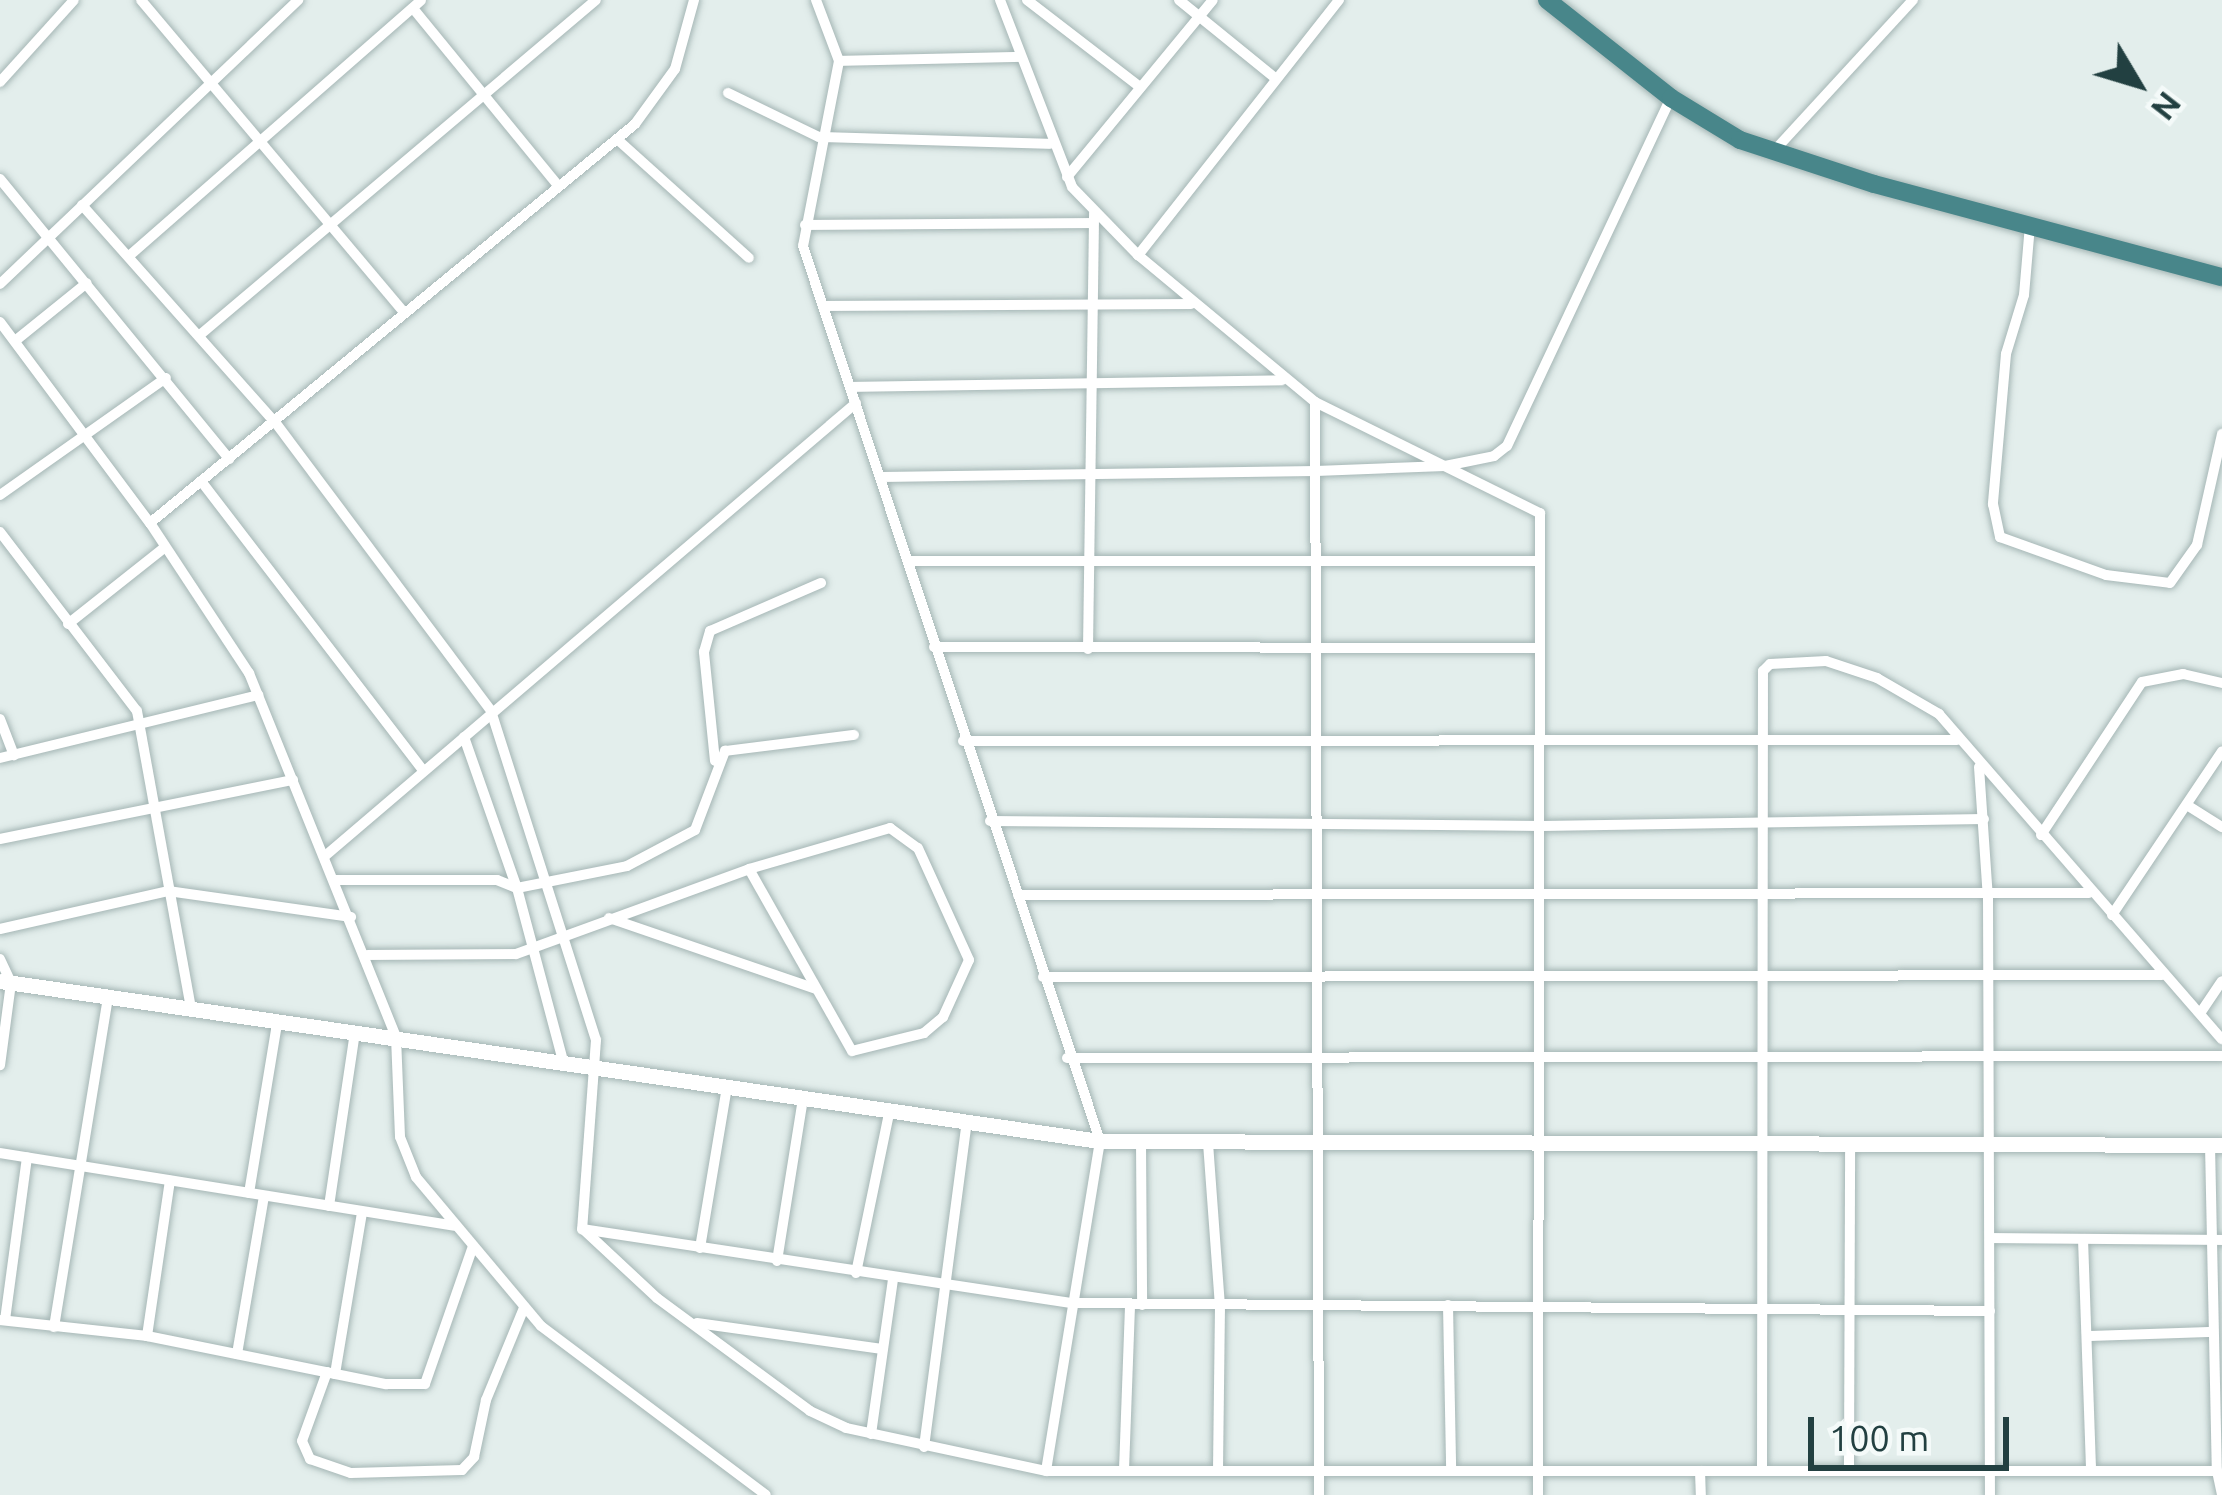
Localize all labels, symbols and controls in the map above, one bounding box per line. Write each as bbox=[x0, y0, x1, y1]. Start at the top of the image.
north arrow bbox=[2078, 24, 2198, 144]
text: N bbox=[2145, 85, 2189, 128]
scale bar bbox=[1814, 1393, 2015, 1467]
text: 100 m bbox=[1829, 1417, 1929, 1458]

